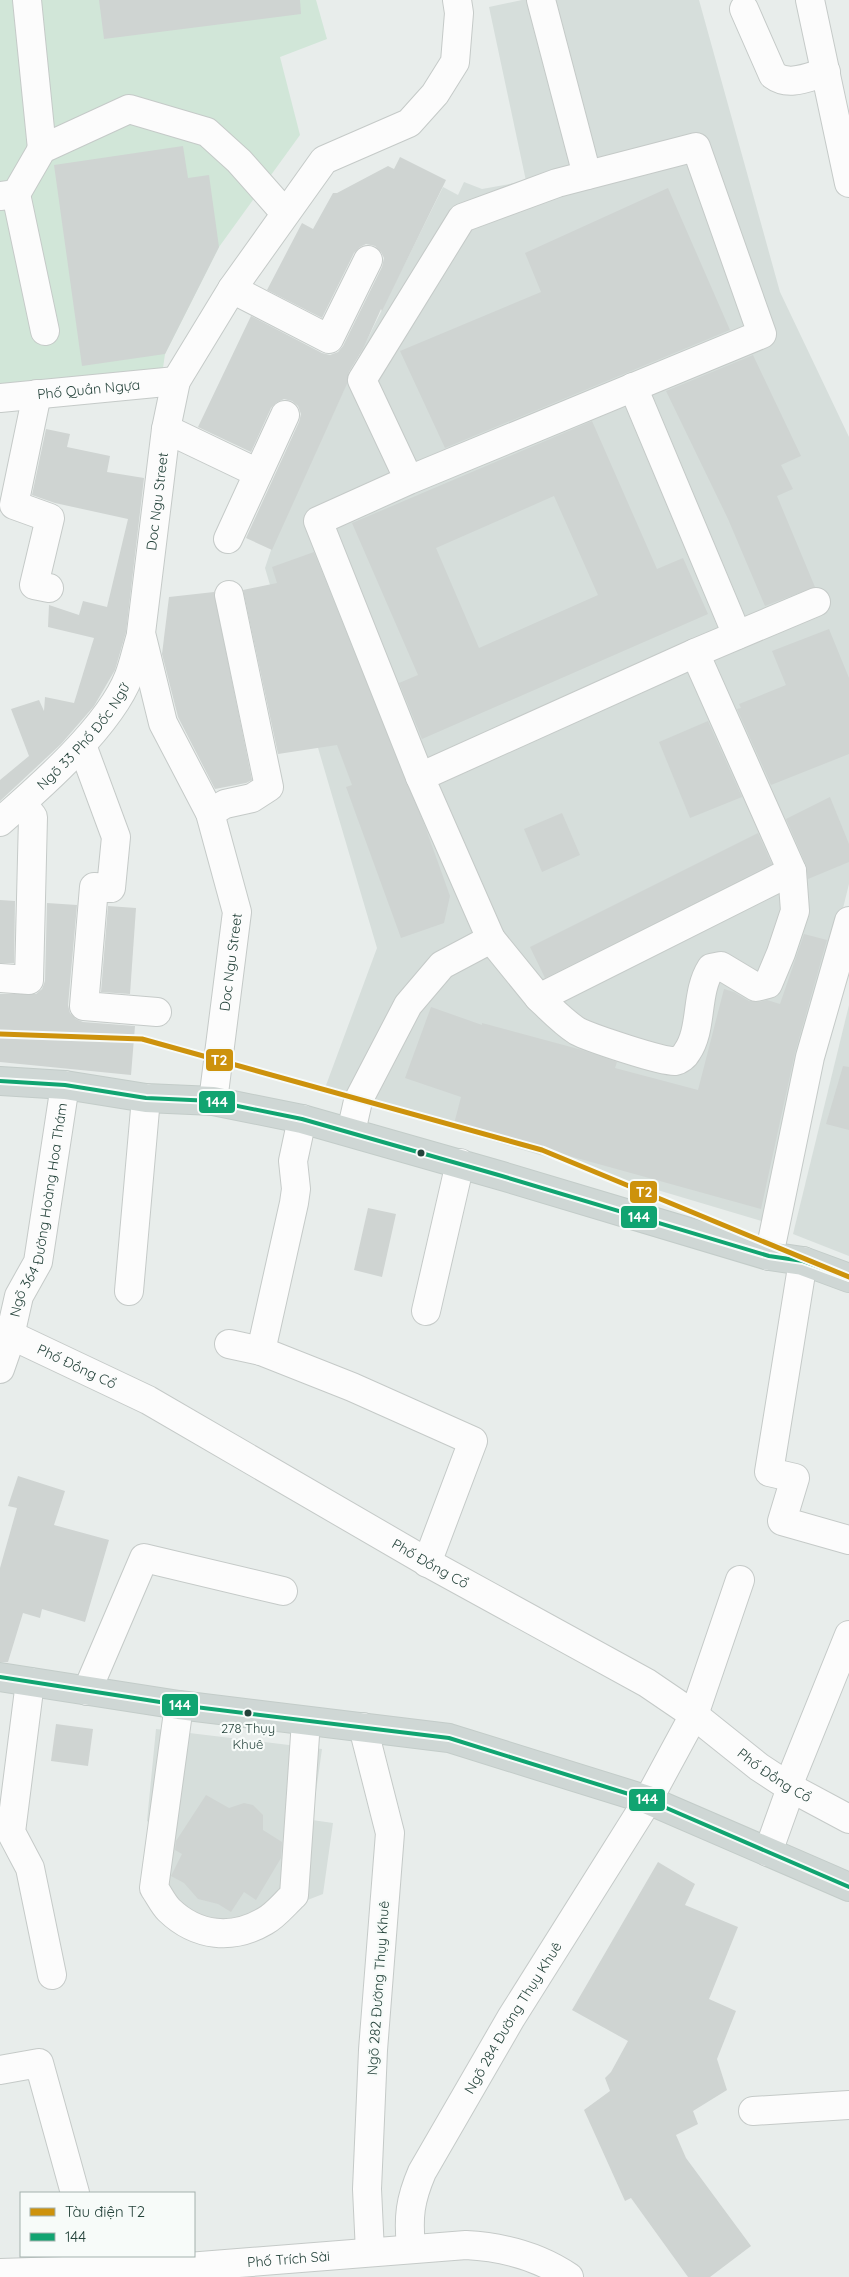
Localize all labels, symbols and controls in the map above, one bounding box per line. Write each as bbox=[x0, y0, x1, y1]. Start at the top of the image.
street label: Phố Quần Ngựa bbox=[36, 376, 141, 403]
street label: Doc Ngu Street bbox=[142, 451, 172, 551]
street label: Ngõ 33 Phố Đốc Ngữ bbox=[33, 679, 134, 794]
street label: Doc Ngu Street bbox=[215, 912, 246, 1012]
line badge: T2 bbox=[205, 1048, 234, 1072]
text: T2 bbox=[211, 1051, 227, 1069]
line badge: 144 bbox=[198, 1090, 236, 1114]
text: 144 bbox=[206, 1093, 228, 1111]
street label: Ngõ 364 Đường Hoàng Hoa Thám bbox=[6, 1101, 71, 1319]
unlabelled marker bbox=[416, 1148, 426, 1158]
line badge: T2 bbox=[629, 1180, 658, 1204]
text: T2 bbox=[636, 1183, 652, 1201]
line badge: 144 bbox=[620, 1205, 658, 1229]
text: 144 bbox=[628, 1208, 650, 1226]
street label: Phố Đồng Cổ bbox=[34, 1340, 119, 1393]
street label: Phố Đồng Cổ bbox=[389, 1535, 472, 1592]
line badge: 144 bbox=[161, 1693, 199, 1717]
text: 144 bbox=[169, 1696, 191, 1714]
marker: 278 Thụy Khuê bbox=[243, 1708, 253, 1718]
place label: 278 Thụy Khuê bbox=[221, 1720, 275, 1752]
street label: Phố Đồng Cổ bbox=[734, 1744, 815, 1806]
line badge: 144 bbox=[628, 1788, 666, 1812]
text: 144 bbox=[636, 1790, 658, 1808]
street label: Ngõ 282 Đường Thụy Khuê bbox=[363, 1900, 393, 2076]
street label: Ngõ 284 Đường Thụy Khuê bbox=[460, 1938, 566, 2097]
legend bbox=[20, 2192, 195, 2257]
text: Tàu điện T2 bbox=[65, 2202, 145, 2221]
text: 144 bbox=[65, 2227, 86, 2246]
street label: Phố Trích Sài bbox=[246, 2247, 331, 2271]

